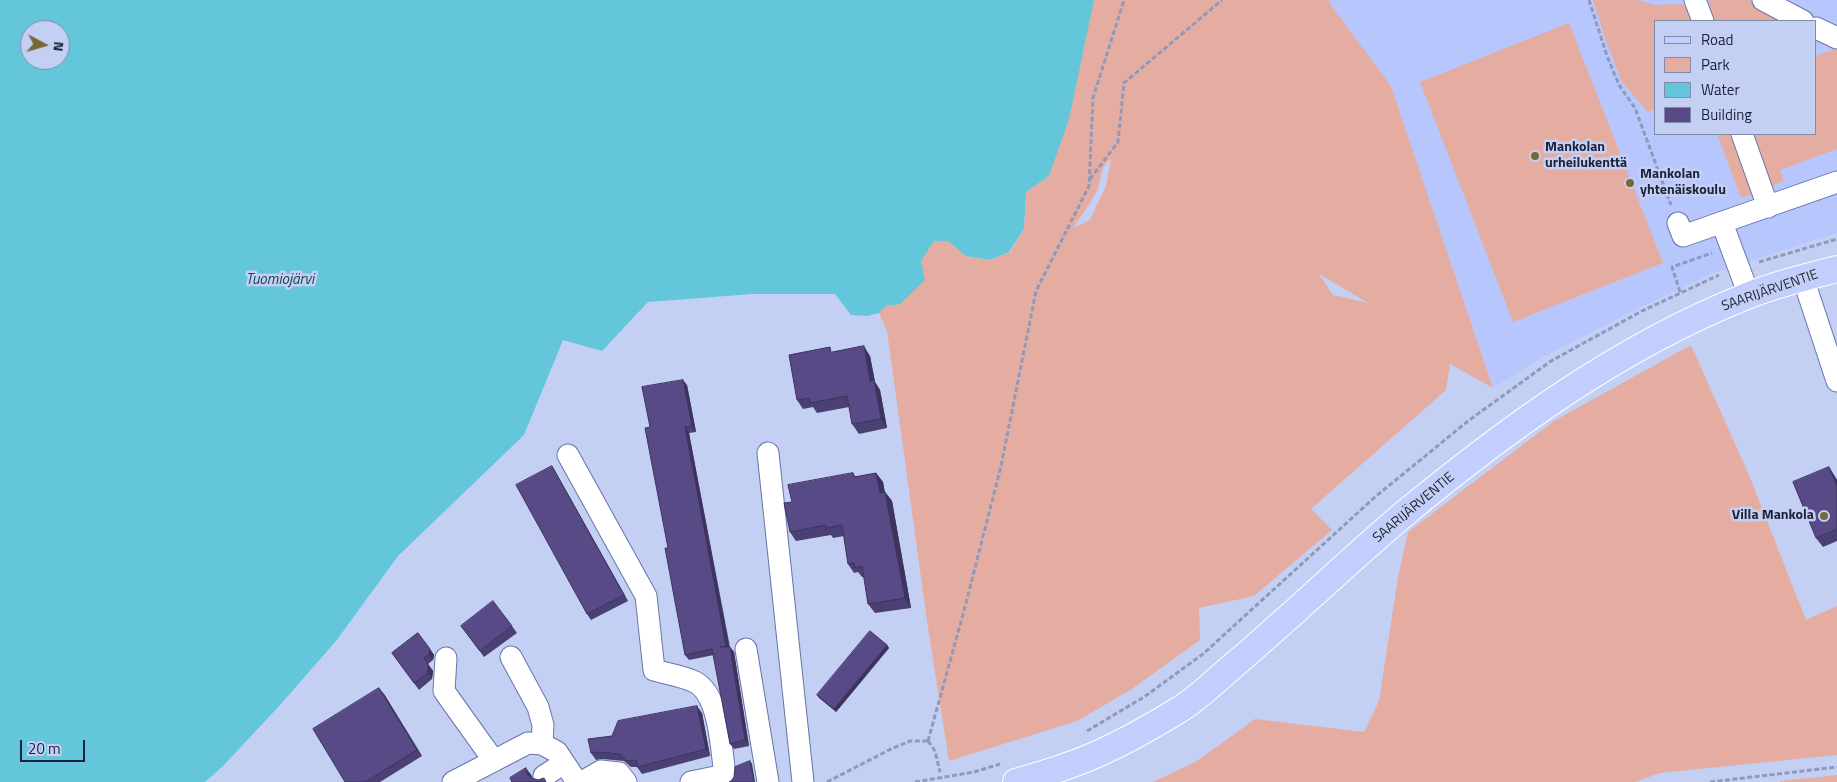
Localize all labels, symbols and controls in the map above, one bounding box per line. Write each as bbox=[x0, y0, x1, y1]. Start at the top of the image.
north arrow bbox=[20, 20, 70, 70]
legend bbox=[1654, 20, 1817, 135]
text: Road bbox=[1701, 28, 1733, 51]
text: N bbox=[48, 41, 70, 52]
text: Park bbox=[1701, 53, 1730, 76]
text: Water bbox=[1701, 78, 1740, 101]
text: Building bbox=[1701, 103, 1752, 126]
place label: Mankolan urheilukenttä bbox=[1545, 140, 1627, 172]
marker: Mankolan urheilukenttä bbox=[1529, 150, 1541, 162]
place label: Mankolan yhtenäiskoulu bbox=[1640, 167, 1726, 200]
marker: Mankolan yhtenäiskoulu bbox=[1624, 177, 1636, 189]
street label: SAARIJÄRVENTIE bbox=[1720, 267, 1820, 315]
water label: Tuomiojärvi bbox=[246, 271, 314, 289]
street label: SAARIJÄRVENTIE bbox=[1370, 469, 1458, 547]
place label: Villa Mankola bbox=[1732, 508, 1814, 524]
marker: Villa Mankola bbox=[1818, 510, 1830, 522]
scale bar bbox=[22, 730, 88, 762]
text: 20 m bbox=[28, 737, 61, 760]

